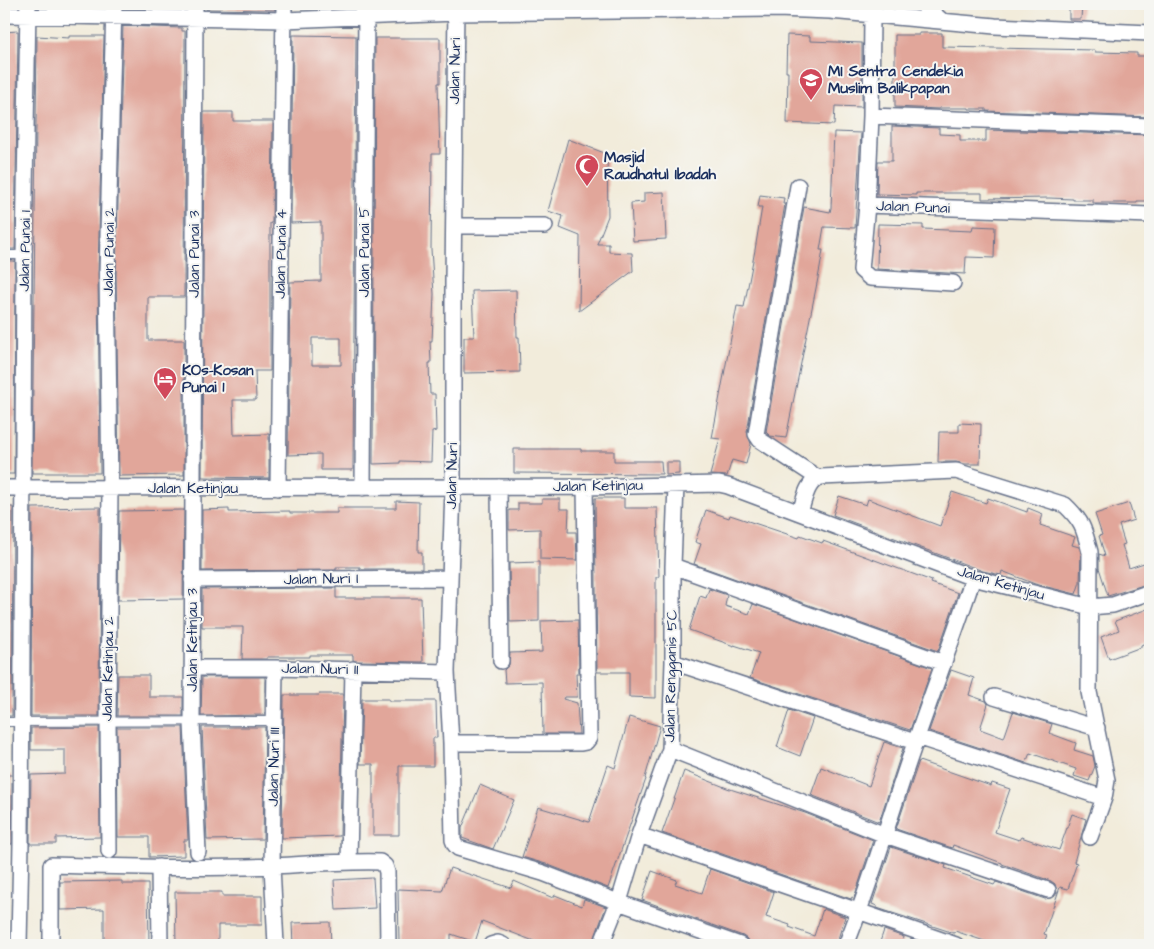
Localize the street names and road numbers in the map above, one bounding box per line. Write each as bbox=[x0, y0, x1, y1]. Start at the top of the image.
street label: Jalan Nuri bbox=[444, 37, 466, 104]
street label: Jalan Punai bbox=[876, 195, 951, 219]
street label: Jalan Punai 5 bbox=[354, 206, 375, 297]
street label: Jalan Punai 2 bbox=[98, 207, 120, 296]
street label: Jalan Punai 4 bbox=[270, 209, 292, 299]
street label: Jalan Punai 1 bbox=[14, 210, 36, 292]
street label: Jalan Punai 3 bbox=[184, 210, 205, 298]
street label: Jalan Nuri bbox=[441, 442, 463, 509]
street label: Jalan Ketinjau bbox=[553, 475, 644, 497]
street label: Jalan Ketinjau bbox=[148, 478, 238, 499]
street label: Jalan Ketinjau bbox=[955, 561, 1048, 606]
street label: Jalan Nuri I bbox=[283, 568, 359, 590]
street label: Jalan Ketinjau 3 bbox=[182, 588, 203, 692]
street label: Jalan Rengganis 5C bbox=[659, 609, 684, 743]
street label: Jalan Ketinjau 2 bbox=[97, 616, 119, 721]
street label: Jalan Nuri II bbox=[281, 658, 359, 680]
street label: Jalan Nuri III bbox=[263, 727, 285, 807]

